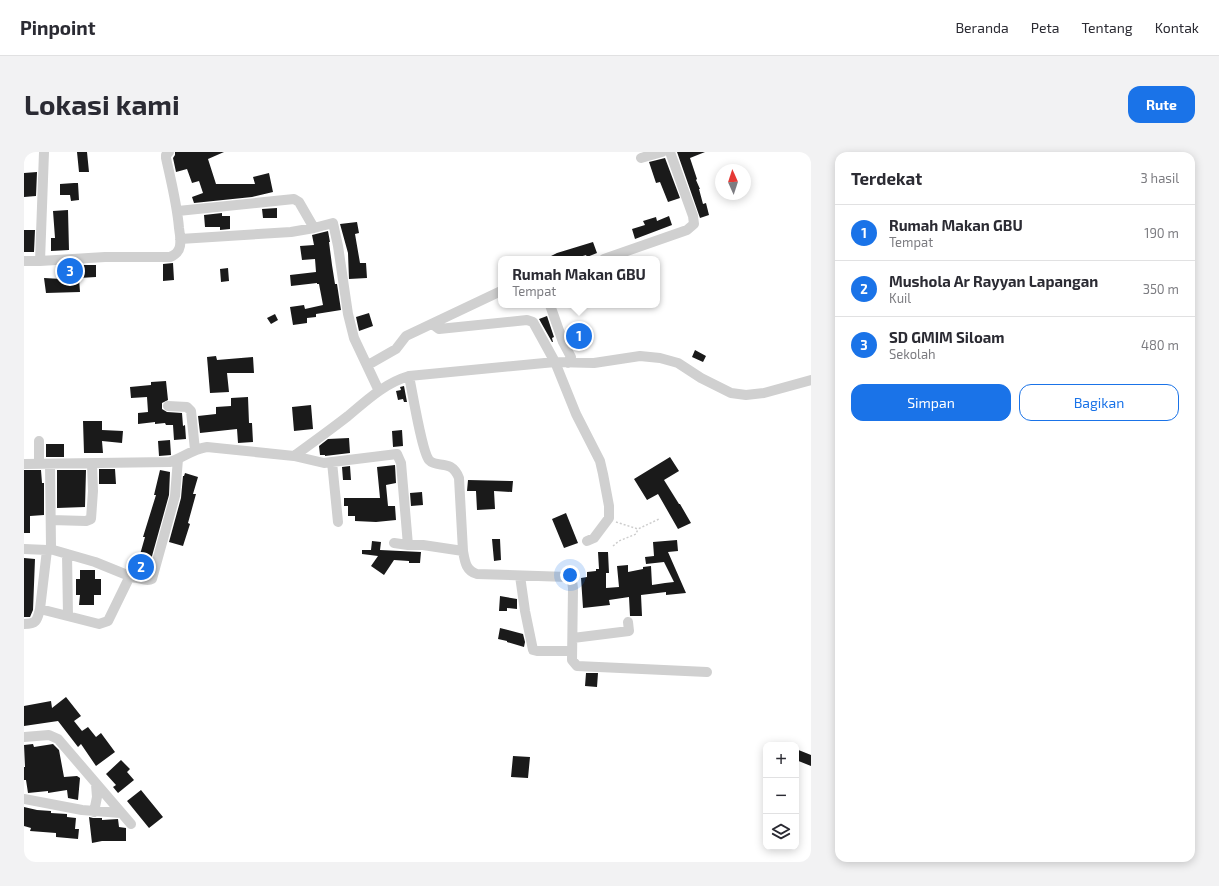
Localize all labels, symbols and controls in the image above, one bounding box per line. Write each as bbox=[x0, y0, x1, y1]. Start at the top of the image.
text: Pinpoint bbox=[20, 16, 95, 39]
text: Beranda bbox=[955, 19, 1009, 36]
text: Peta bbox=[1031, 19, 1059, 36]
text: Tentang bbox=[1081, 19, 1133, 36]
text: Kontak bbox=[1155, 19, 1199, 36]
button: Rute bbox=[1128, 86, 1195, 123]
text: Lokasi kami bbox=[24, 87, 180, 121]
north arrow bbox=[715, 164, 751, 200]
text: Terdekat bbox=[851, 168, 922, 188]
text: 3 hasil bbox=[1140, 170, 1179, 186]
text: Rumah Makan GBU bbox=[889, 216, 1023, 234]
text: 1 bbox=[861, 225, 867, 241]
text: 190 m bbox=[1144, 225, 1179, 241]
text: Tempat bbox=[889, 234, 933, 250]
pin: 3 bbox=[57, 256, 83, 286]
popup bbox=[498, 256, 660, 308]
text: Rumah Makan GBU bbox=[512, 265, 646, 283]
text: Mushola Ar Rayyan Lapangan bbox=[889, 272, 1098, 290]
text: 2 bbox=[860, 281, 868, 297]
text: 350 m bbox=[1143, 281, 1179, 297]
text: Tempat bbox=[512, 283, 556, 299]
text: Kuil bbox=[889, 290, 911, 306]
pin: 1 bbox=[566, 321, 592, 351]
text: SD GMIM Siloam bbox=[889, 328, 1005, 346]
text: 3 bbox=[860, 337, 868, 353]
text: 480 m bbox=[1141, 337, 1179, 353]
text: Sekolah bbox=[889, 346, 936, 362]
button: Simpan bbox=[851, 384, 1011, 421]
button: Bagikan bbox=[1019, 384, 1179, 421]
pin: 2 bbox=[128, 552, 154, 582]
your location bbox=[560, 565, 580, 585]
map controls bbox=[763, 742, 799, 850]
button: + bbox=[763, 742, 799, 778]
button: − bbox=[763, 778, 799, 814]
button: layers bbox=[763, 814, 799, 850]

